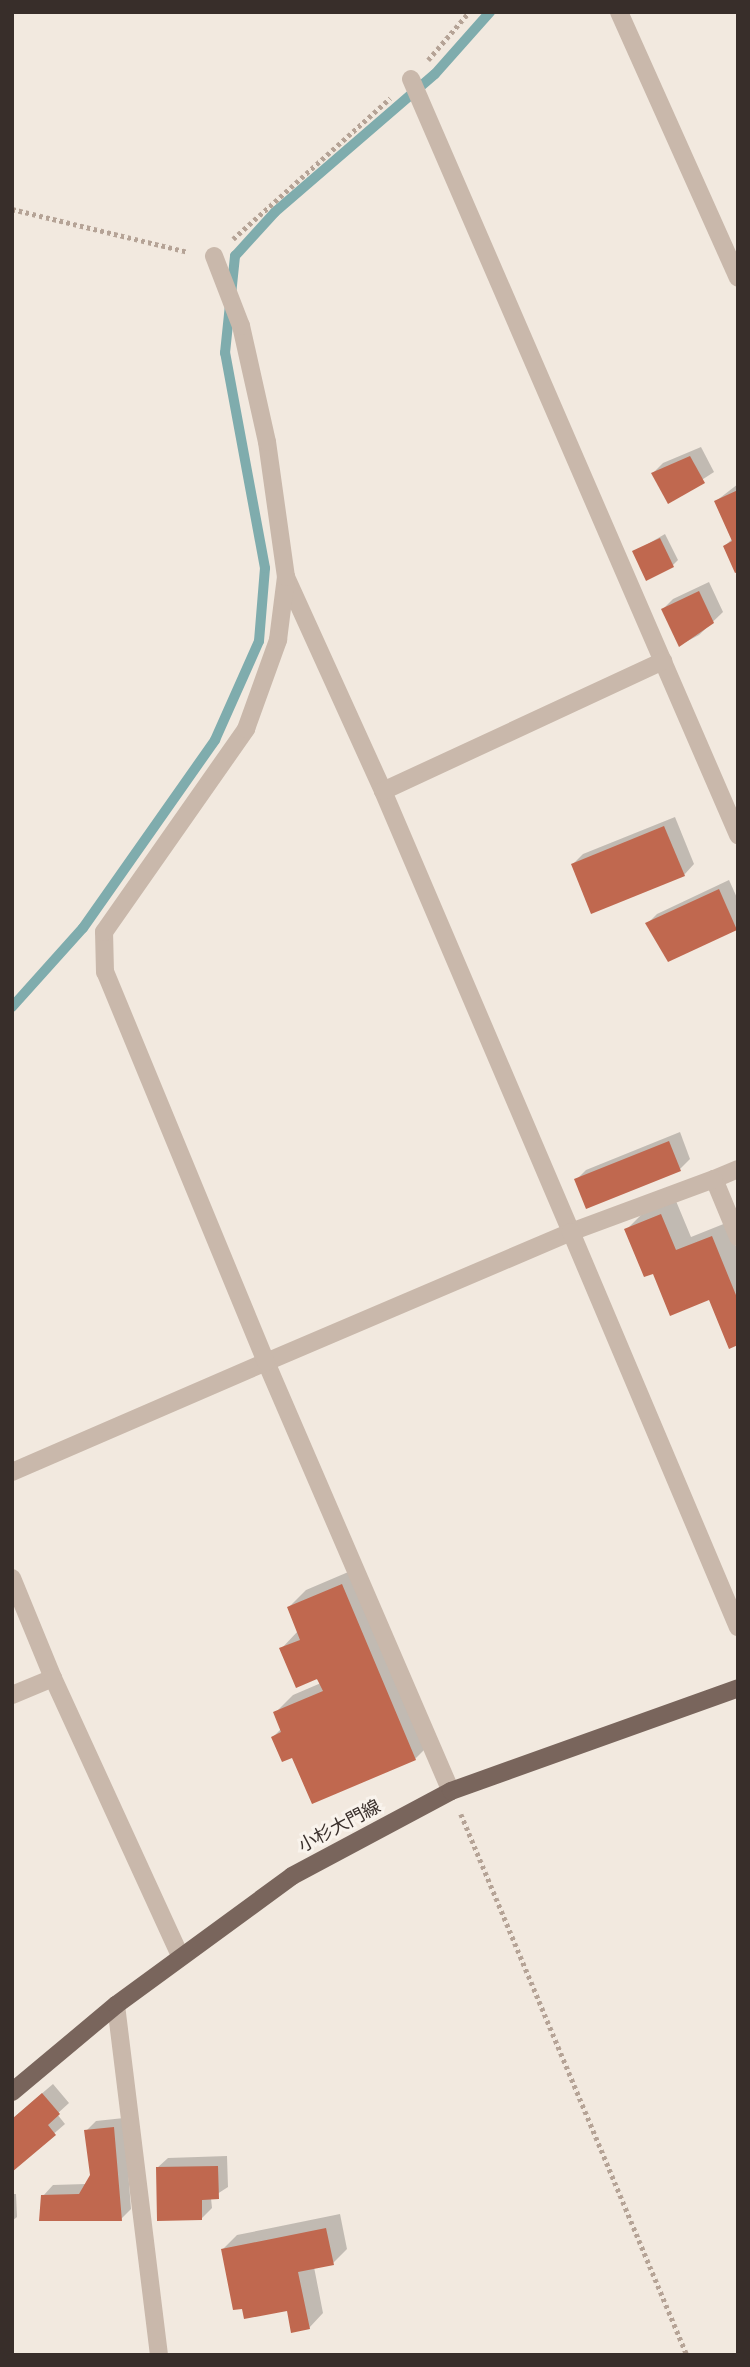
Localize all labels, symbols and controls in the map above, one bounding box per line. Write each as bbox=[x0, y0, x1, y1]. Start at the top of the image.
street label: 小杉大門線 bbox=[295, 1796, 385, 1858]

